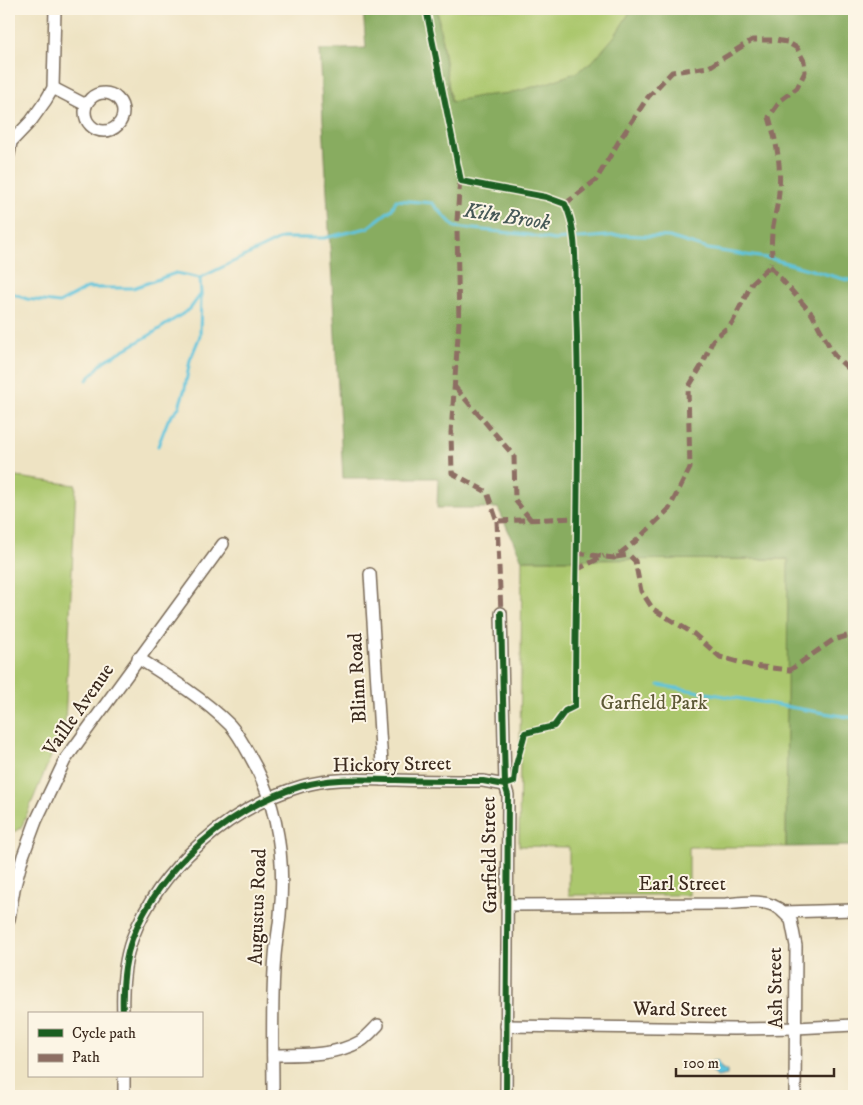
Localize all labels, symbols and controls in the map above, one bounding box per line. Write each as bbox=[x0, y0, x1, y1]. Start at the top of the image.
water label: Kiln Brook bbox=[461, 197, 552, 237]
street label: Blinn Road bbox=[343, 632, 373, 724]
street label: Vaille Avenue bbox=[37, 659, 120, 762]
park label: Garfield Park bbox=[600, 691, 708, 716]
street label: Hickory Street bbox=[333, 751, 451, 779]
street label: Garfield Street bbox=[476, 796, 504, 914]
street label: Augustus Road bbox=[243, 848, 273, 966]
street label: Earl Street bbox=[638, 872, 726, 897]
street label: Ash Street bbox=[763, 947, 789, 1029]
street label: Ward Street bbox=[632, 997, 728, 1023]
legend bbox=[28, 1012, 202, 1078]
text: Cycle path bbox=[72, 1024, 136, 1043]
scale bar bbox=[676, 1045, 833, 1077]
text: Path bbox=[72, 1048, 100, 1067]
text: 100 m bbox=[683, 1054, 719, 1073]

